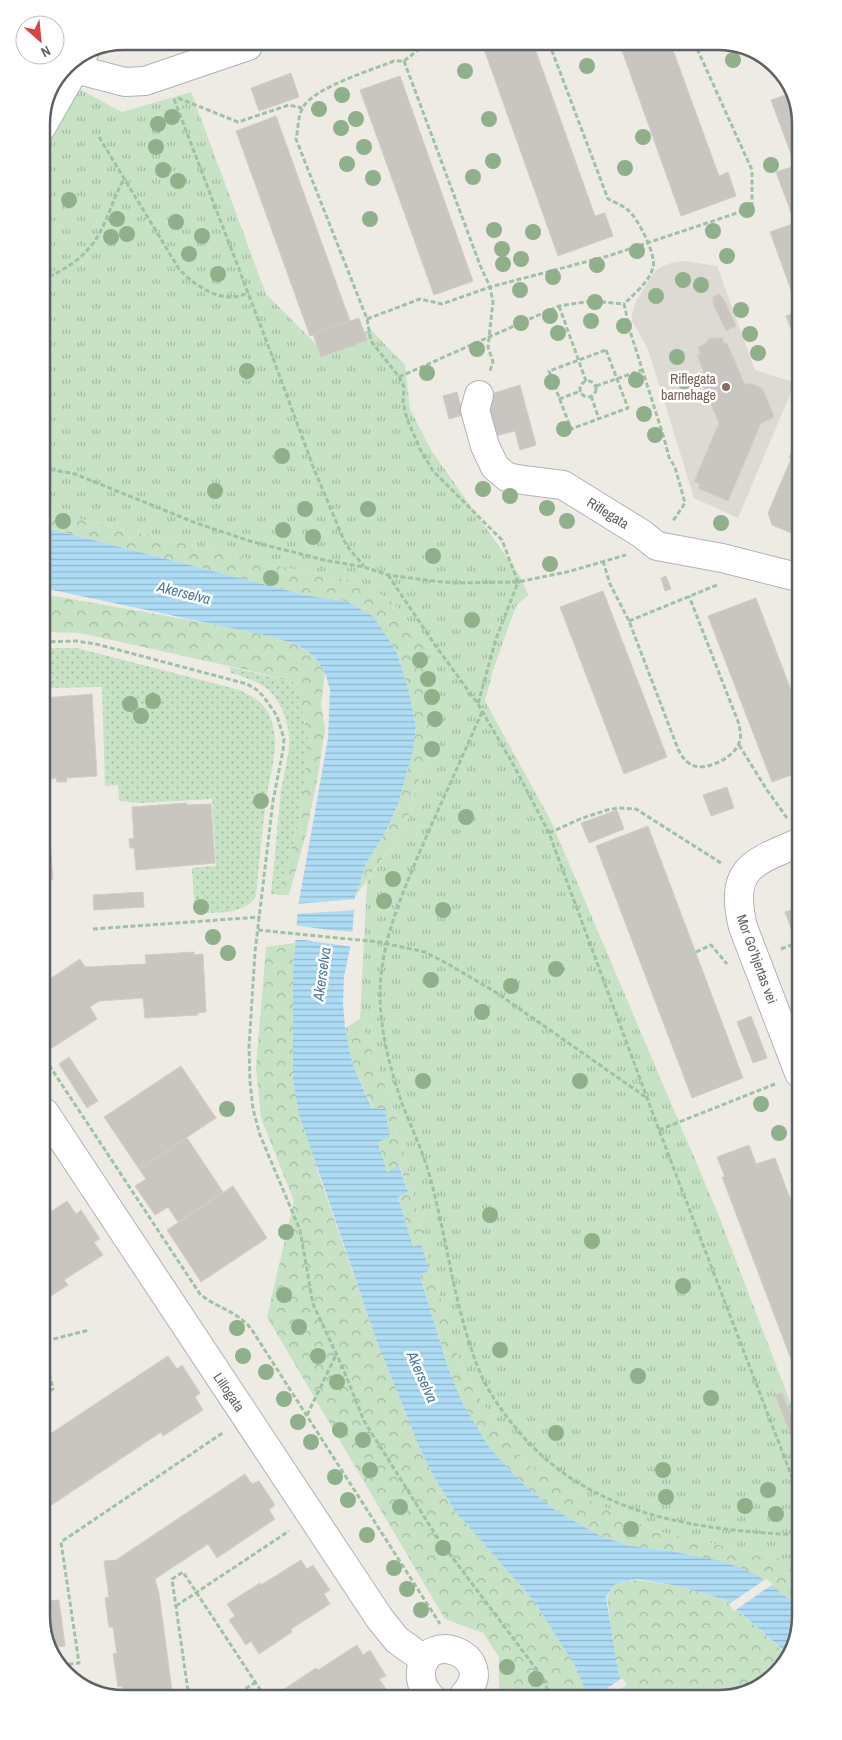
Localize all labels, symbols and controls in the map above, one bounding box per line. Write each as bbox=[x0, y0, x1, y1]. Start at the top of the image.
north arrow bbox=[15, 15, 65, 65]
text: N bbox=[38, 42, 54, 61]
place label: Riflegata barnehage bbox=[661, 370, 717, 404]
marker: Riflegata barnehage bbox=[720, 381, 732, 393]
street label: Riflegata bbox=[584, 493, 633, 533]
water label: Akerselva bbox=[154, 576, 213, 609]
street label: Mor Go’hjertas vei bbox=[733, 912, 781, 1006]
water label: Akerselva bbox=[307, 946, 336, 1003]
water label: Akerselva bbox=[401, 1347, 443, 1406]
street label: Lillogata bbox=[209, 1369, 249, 1416]

